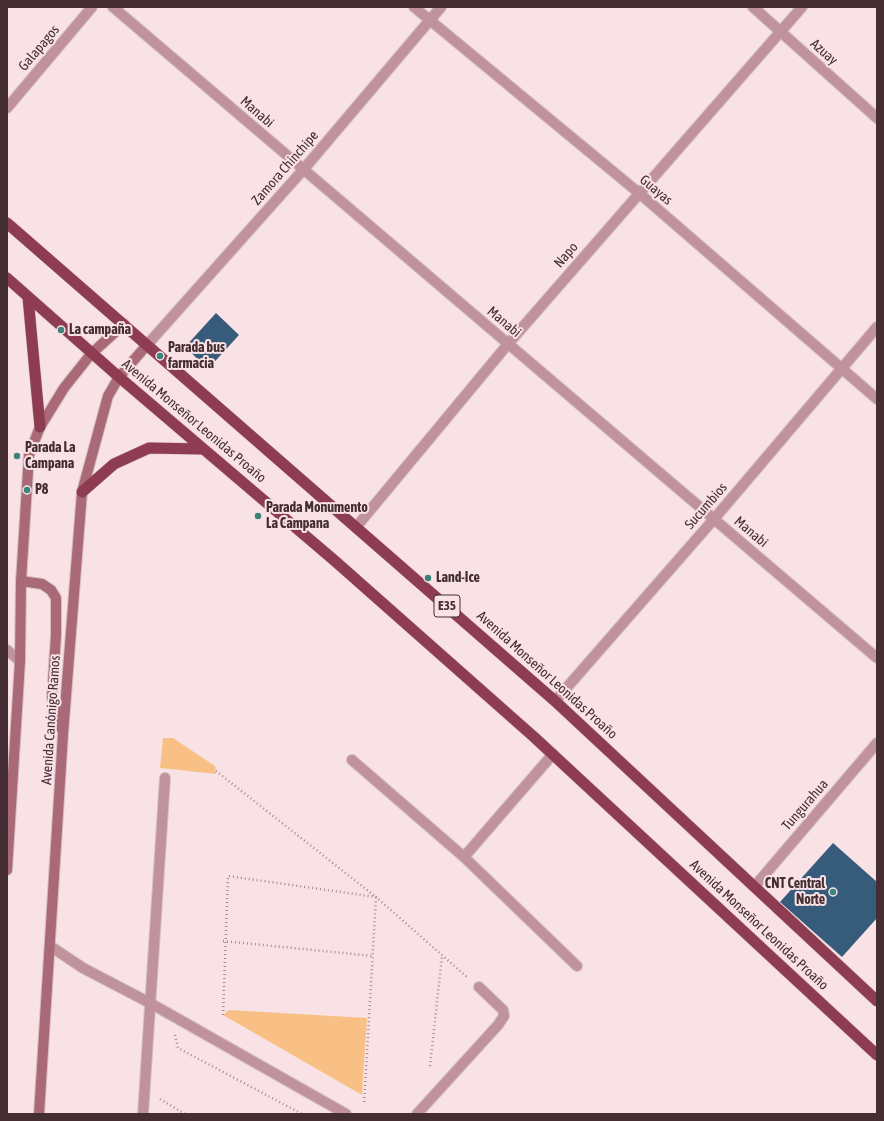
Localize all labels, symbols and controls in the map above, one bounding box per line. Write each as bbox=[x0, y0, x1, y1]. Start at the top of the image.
street label: Galapagos bbox=[15, 22, 63, 74]
street label: Azuay bbox=[807, 35, 841, 69]
street label: Manabi bbox=[237, 93, 277, 131]
street label: Zamora Chinchipe bbox=[248, 127, 322, 209]
street label: Guayas bbox=[636, 171, 676, 209]
street label: Napo bbox=[550, 239, 582, 271]
street label: Manabi bbox=[484, 303, 524, 341]
place label: La campaña bbox=[69, 322, 131, 338]
marker: La campaña bbox=[56, 325, 66, 335]
place label: Parada bus farmacia bbox=[168, 340, 225, 372]
marker: Parada bus farmacia bbox=[155, 351, 165, 361]
street label: Avenida Monseñor Leonidas Proaño bbox=[118, 356, 270, 486]
place label: Parada La Campana bbox=[25, 440, 75, 472]
marker: Parada La Campana bbox=[12, 451, 22, 461]
street label: Sucumbios bbox=[681, 479, 731, 533]
place label: P8 bbox=[35, 482, 48, 498]
marker: P8 bbox=[22, 485, 32, 495]
place label: Parada Monumento La Campana bbox=[266, 500, 368, 532]
marker: Parada Monumento La Campana bbox=[253, 511, 263, 521]
street label: Manabi bbox=[731, 513, 771, 551]
place label: Land-Ice bbox=[436, 570, 480, 586]
marker: Land-Ice bbox=[423, 573, 433, 583]
road number: E35 bbox=[434, 595, 460, 617]
street label: Avenida Monseñor Leonidas Proaño bbox=[473, 607, 621, 743]
street label: Avenida Canónigo Ramos bbox=[38, 655, 64, 785]
street label: Tungurahua bbox=[778, 776, 832, 834]
street label: Avenida Monseñor Leonidas Proaño bbox=[686, 856, 832, 994]
place label: CNT Central Norte bbox=[765, 876, 825, 908]
marker: CNT Central Norte bbox=[828, 887, 838, 897]

